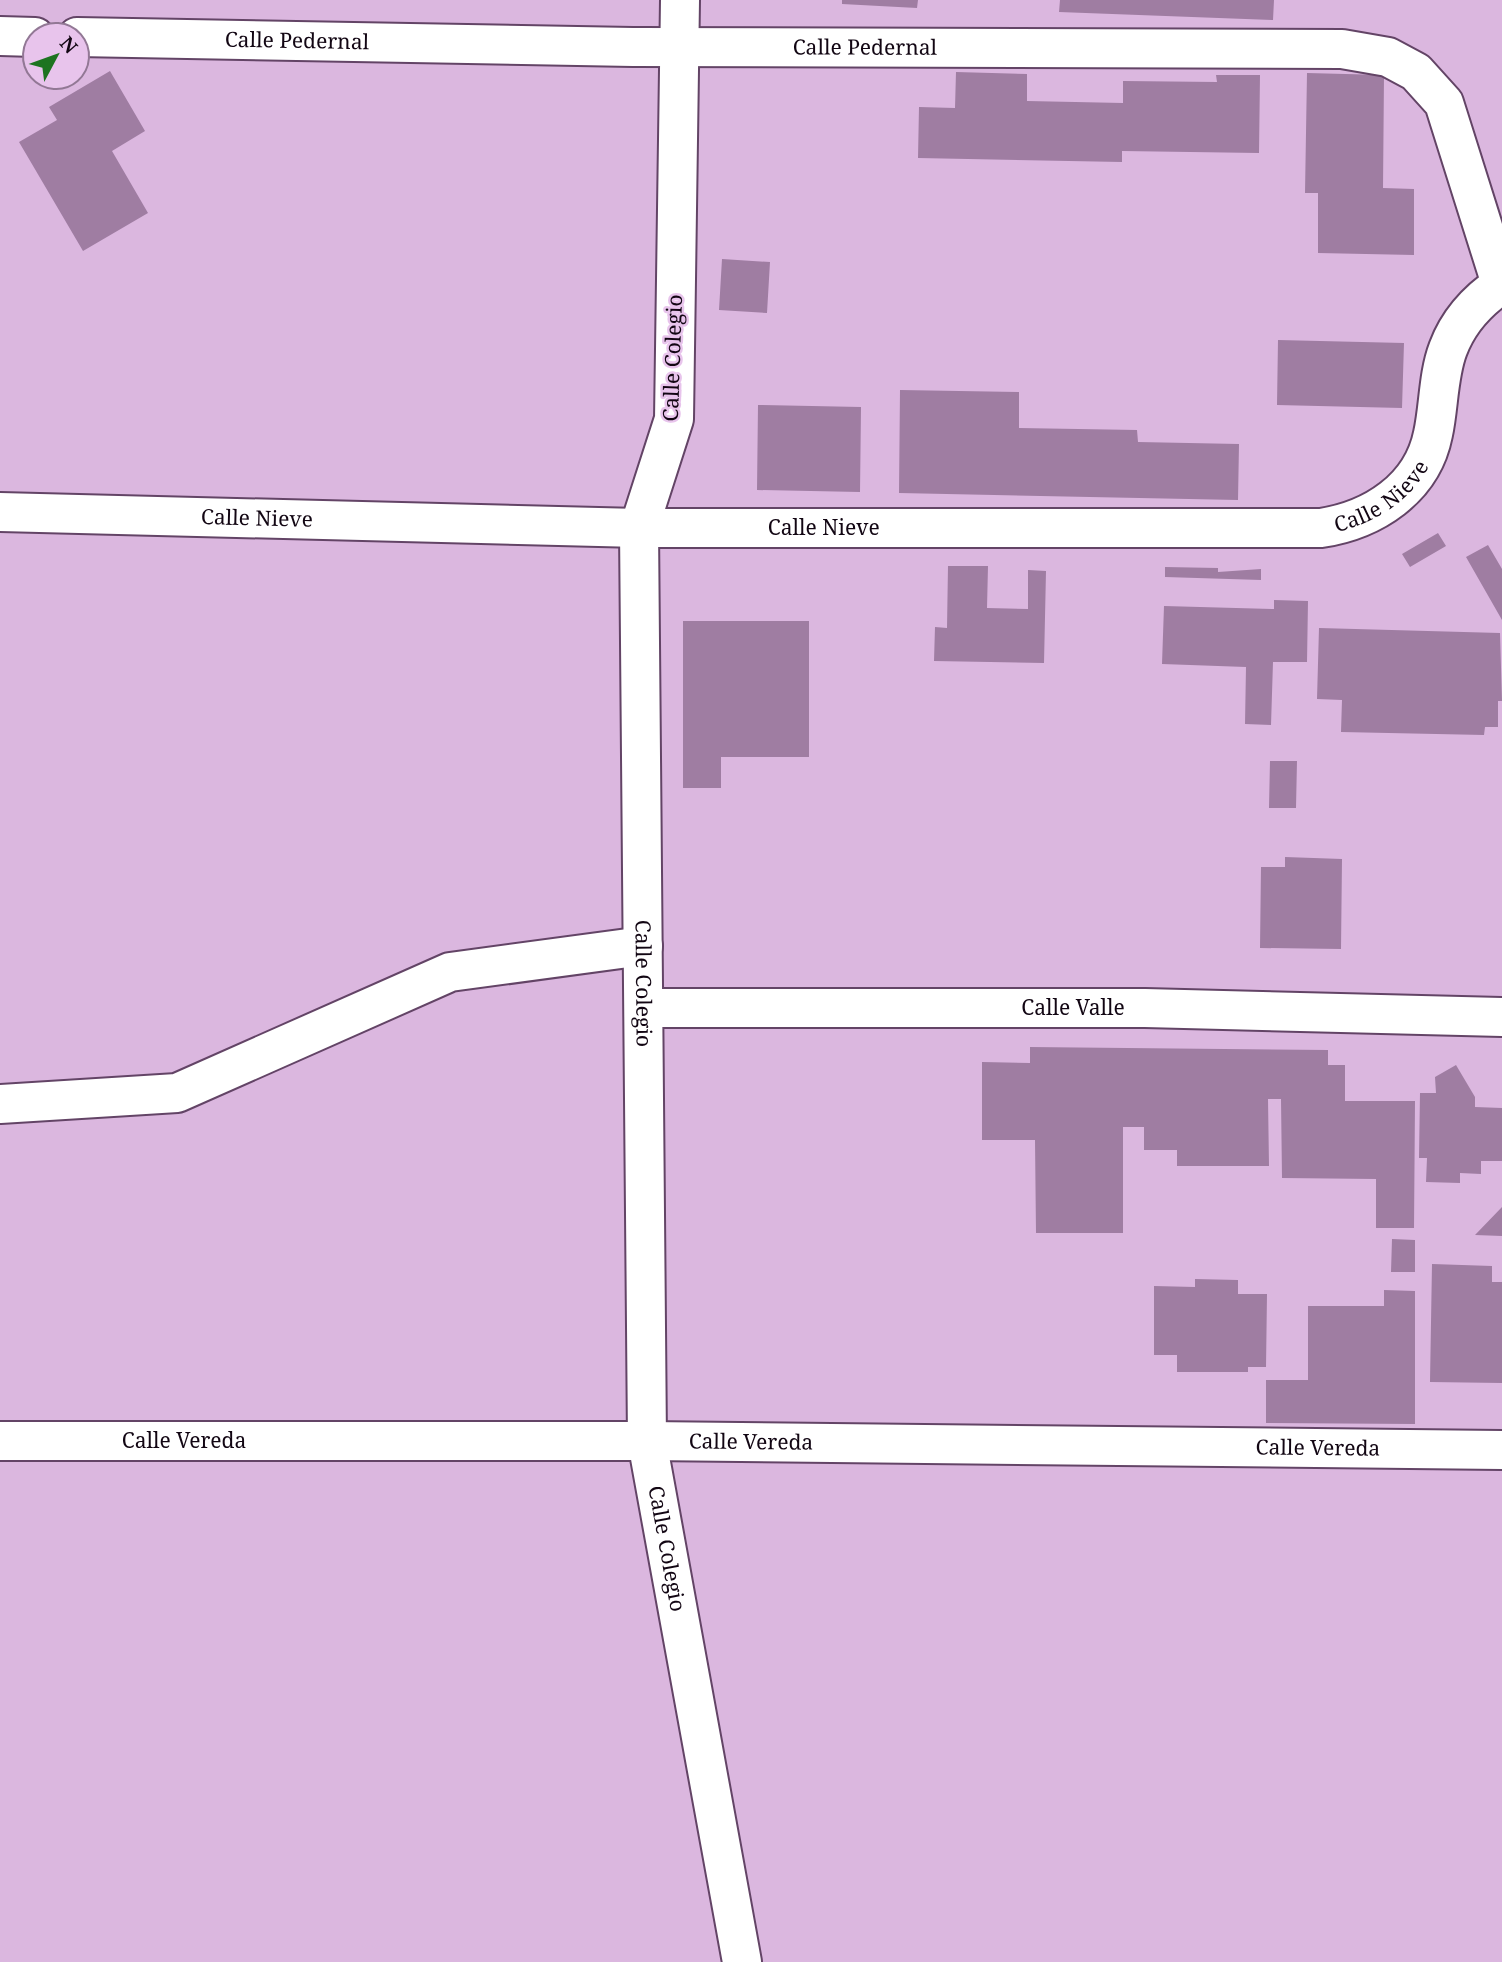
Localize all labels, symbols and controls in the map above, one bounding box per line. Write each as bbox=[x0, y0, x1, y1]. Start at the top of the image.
north arrow bbox=[21, 21, 91, 91]
street label: Calle Pedernal bbox=[225, 25, 370, 55]
text: N bbox=[54, 31, 84, 59]
street label: Calle Pedernal bbox=[793, 32, 938, 61]
street label: Calle Colegio bbox=[656, 294, 688, 422]
street label: Calle Nieve bbox=[1331, 455, 1434, 538]
street label: Calle Nieve bbox=[201, 502, 313, 533]
street label: Calle Nieve bbox=[768, 513, 880, 541]
street label: Calle Colegio bbox=[629, 920, 659, 1047]
street label: Calle Valle bbox=[1021, 993, 1125, 1021]
street label: Calle Vereda bbox=[122, 1426, 246, 1454]
street label: Calle Vereda bbox=[689, 1426, 813, 1456]
street label: Calle Vereda bbox=[1256, 1432, 1380, 1462]
street label: Calle Colegio bbox=[642, 1483, 693, 1614]

